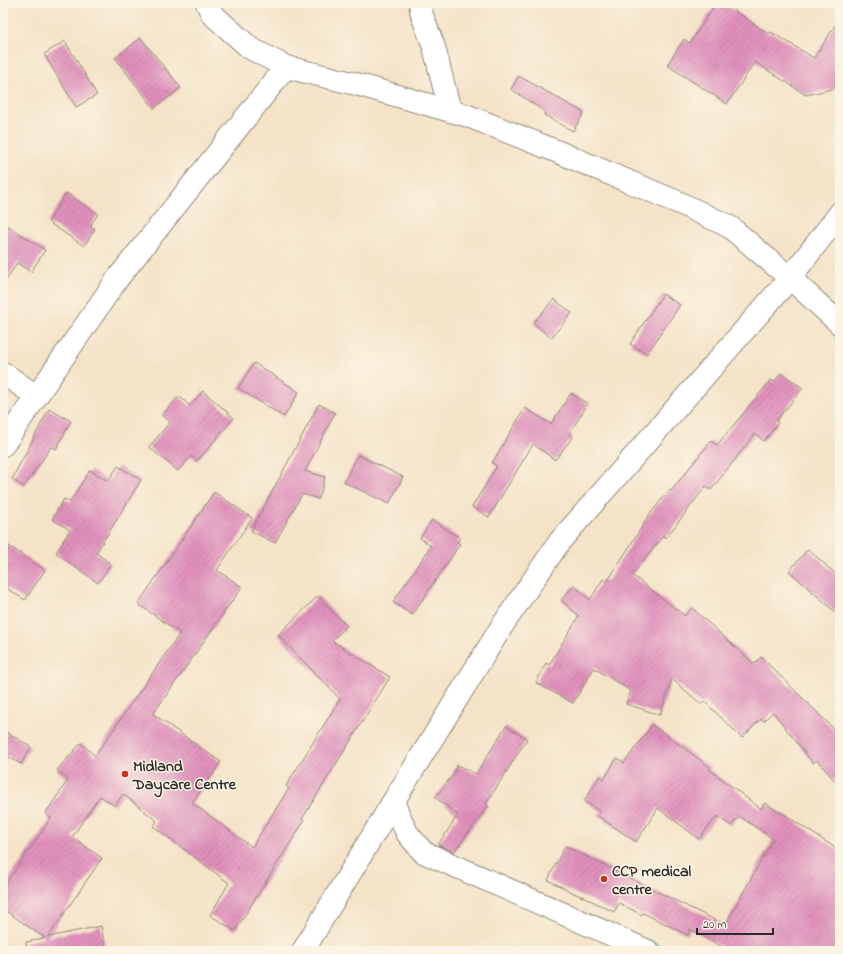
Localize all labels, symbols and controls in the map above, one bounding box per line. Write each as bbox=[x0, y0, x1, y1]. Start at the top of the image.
place label: Midland Daycare Centre bbox=[132, 755, 237, 798]
marker: Midland Daycare Centre bbox=[120, 769, 130, 779]
place label: CCP medical centre bbox=[612, 860, 692, 902]
marker: CCP medical centre bbox=[599, 874, 609, 884]
scale bar bbox=[697, 910, 773, 936]
text: 20 m bbox=[703, 916, 726, 934]

